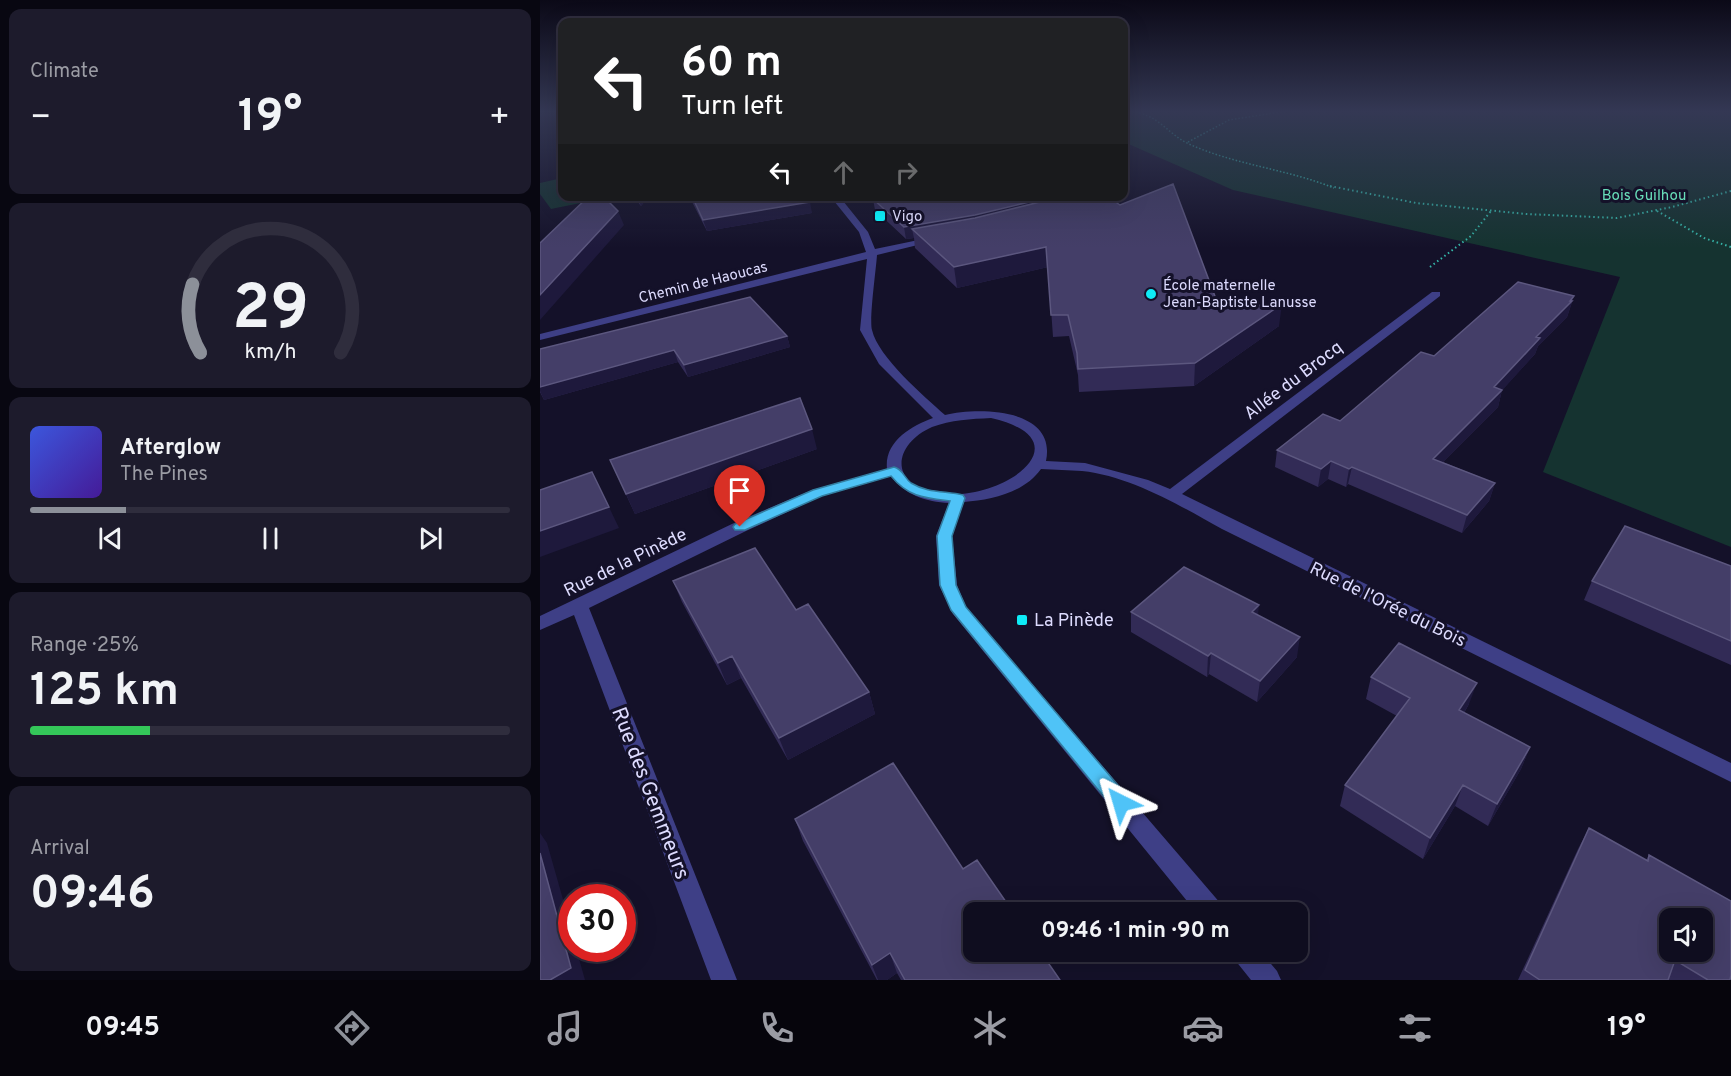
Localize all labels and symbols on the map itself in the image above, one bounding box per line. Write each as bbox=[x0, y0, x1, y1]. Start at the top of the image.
park label: Bois Guilhou bbox=[1602, 187, 1686, 206]
place label: Vigo bbox=[892, 208, 922, 227]
marker: Vigo bbox=[873, 209, 887, 223]
street label: Chemin de Haoucas bbox=[637, 258, 770, 309]
place label: École maternelle Jean-Baptiste Lanusse bbox=[1163, 276, 1316, 313]
marker: École maternelle Jean-Baptiste Lanusse bbox=[1144, 287, 1158, 301]
street label: Allée du Brocq bbox=[1240, 337, 1348, 426]
pin bbox=[714, 465, 765, 527]
street label: Rue de la Pinède bbox=[560, 524, 691, 603]
street label: Rue de l'Orée du Bois bbox=[1305, 558, 1469, 653]
place label: La Pinède bbox=[1034, 610, 1114, 633]
marker: La Pinède bbox=[1015, 613, 1029, 627]
street label: Rue des Gemmeurs bbox=[604, 704, 695, 884]
position arrow bbox=[1089, 771, 1153, 835]
speed limit sign: 30 bbox=[558, 884, 636, 962]

